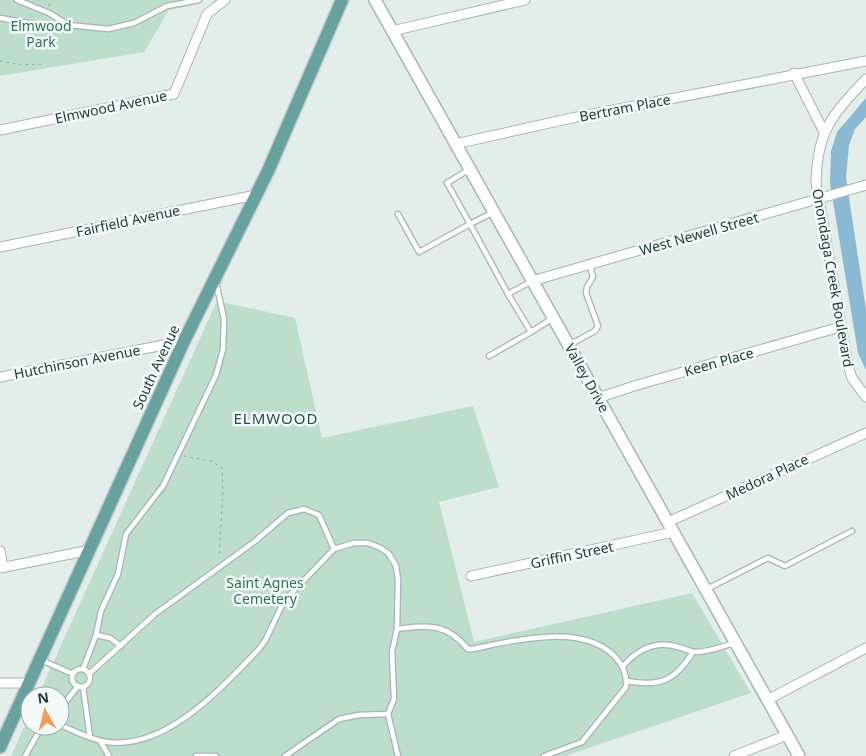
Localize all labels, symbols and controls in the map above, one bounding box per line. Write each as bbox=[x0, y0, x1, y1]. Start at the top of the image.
park label: Elmwood Park bbox=[10, 16, 72, 51]
street label: Elmwood Avenue bbox=[53, 85, 169, 128]
street label: Bertram Place bbox=[578, 89, 672, 126]
street label: Onondaga Creek Boulevard bbox=[808, 187, 859, 369]
street label: Fairfield Avenue bbox=[74, 200, 182, 241]
street label: West Newell Street bbox=[637, 207, 761, 260]
street label: South Avenue bbox=[128, 321, 183, 412]
street label: Hutchinson Avenue bbox=[12, 340, 142, 383]
street label: Valley Drive bbox=[561, 340, 614, 416]
street label: Keen Place bbox=[682, 343, 756, 380]
district label: ELMWOOD bbox=[234, 408, 319, 428]
street label: Medora Place bbox=[722, 449, 811, 504]
street label: Griffin Street bbox=[529, 536, 615, 573]
park label: Saint Agnes Cemetery bbox=[226, 573, 304, 608]
north arrow bbox=[20, 686, 70, 736]
text: N bbox=[36, 687, 50, 708]

